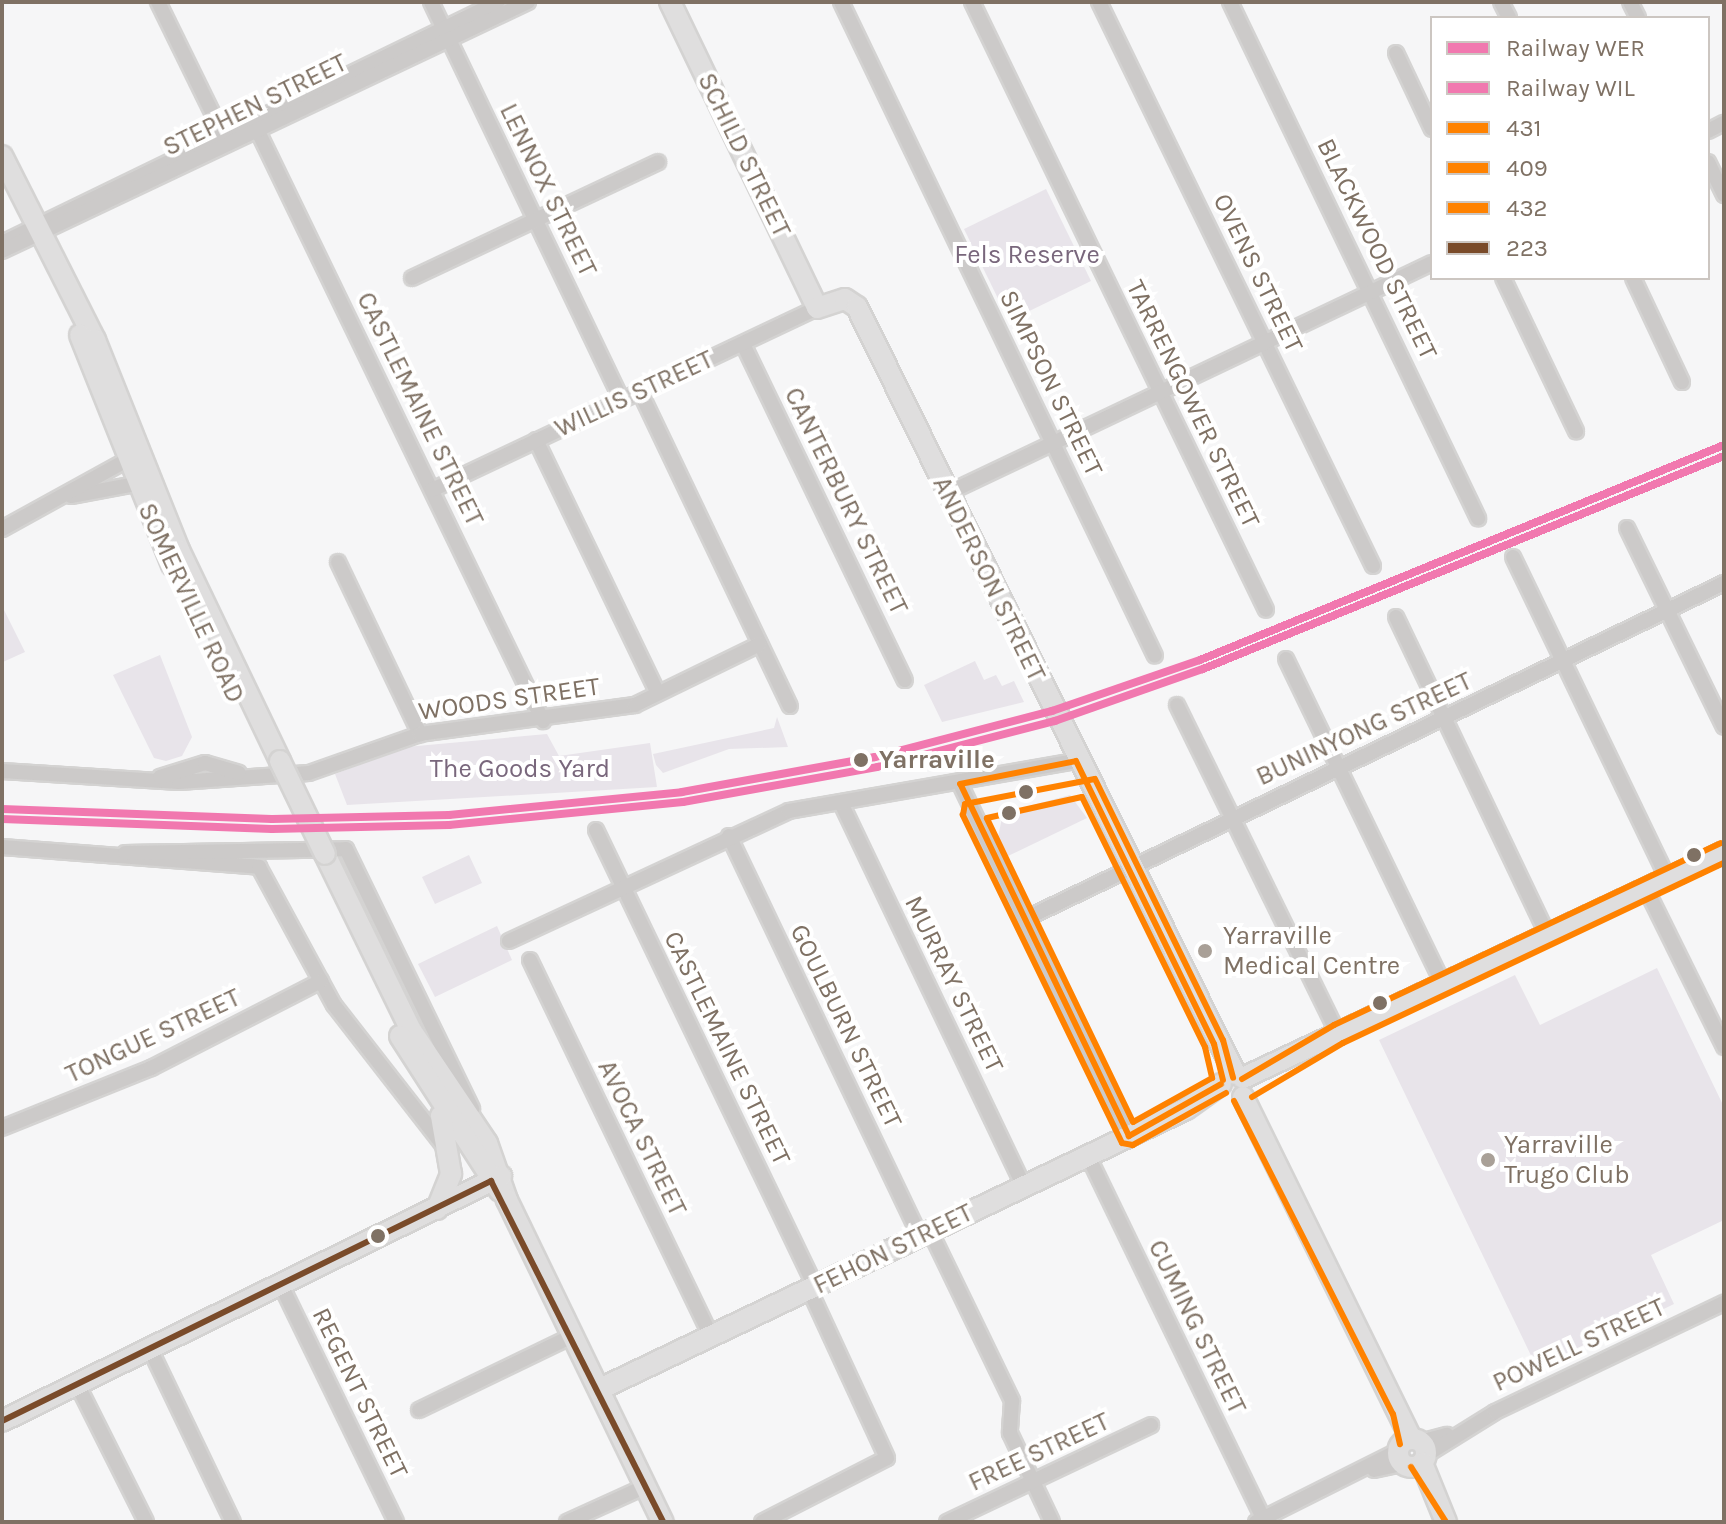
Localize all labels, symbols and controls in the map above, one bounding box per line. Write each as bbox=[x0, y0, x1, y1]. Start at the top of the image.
legend bbox=[1430, 16, 1710, 280]
text: Railway WER bbox=[1506, 34, 1645, 62]
street label: STEPHEN STREET bbox=[158, 47, 352, 163]
street label: SCHILD STREET bbox=[691, 68, 797, 242]
text: Railway WIL bbox=[1506, 74, 1635, 102]
street label: LENNOX STREET bbox=[493, 98, 603, 282]
text: 431 bbox=[1506, 114, 1542, 142]
street label: BLACKWOOD STREET bbox=[1310, 133, 1444, 365]
text: 409 bbox=[1506, 154, 1548, 182]
street label: OVENS STREET bbox=[1206, 189, 1310, 357]
text: 432 bbox=[1506, 194, 1547, 222]
text: 223 bbox=[1506, 234, 1548, 262]
park label: Fels Reserve bbox=[954, 239, 1100, 271]
street label: TARRENGOWER STREET bbox=[1119, 275, 1267, 533]
street label: SIMPSON STREET bbox=[993, 285, 1109, 481]
street label: CASTLEMAINE STREET bbox=[350, 287, 490, 531]
street label: WILLIS STREET bbox=[550, 344, 718, 444]
street label: CANTERBURY STREET bbox=[777, 382, 915, 620]
street label: ANDERSON STREET bbox=[926, 472, 1052, 686]
street label: SOMERVILLE ROAD bbox=[131, 498, 251, 708]
street label: BUNINYONG STREET bbox=[1251, 665, 1477, 793]
street label: WOODS STREET bbox=[416, 671, 602, 727]
place label: Yarraville bbox=[879, 744, 995, 776]
marker: Yarraville bbox=[850, 749, 872, 771]
park label: The Goods Yard bbox=[430, 753, 610, 785]
unlabelled marker bbox=[1018, 784, 1034, 800]
unlabelled marker bbox=[1001, 805, 1017, 821]
unlabelled marker bbox=[1686, 847, 1702, 863]
street label: MURRAY STREET bbox=[898, 891, 1010, 1077]
street label: GOULBURN STREET bbox=[783, 919, 909, 1133]
place label: Yarraville Medical Centre bbox=[1223, 920, 1400, 982]
street label: CASTLEMAINE STREET bbox=[657, 926, 797, 1170]
marker: Yarraville Medical Centre bbox=[1194, 940, 1216, 962]
street label: TONGUE STREET bbox=[61, 982, 245, 1090]
unlabelled marker bbox=[1372, 995, 1388, 1011]
street label: AVOCA STREET bbox=[591, 1055, 693, 1221]
place label: Yarraville Trugo Club bbox=[1504, 1129, 1630, 1190]
marker: Yarraville Trugo Club bbox=[1479, 1151, 1497, 1169]
street label: FEHON STREET bbox=[808, 1197, 978, 1301]
unlabelled marker bbox=[370, 1228, 386, 1244]
street label: CUMING STREET bbox=[1141, 1235, 1253, 1419]
street label: POWELL STREET bbox=[1488, 1291, 1670, 1399]
street label: REGENT STREET bbox=[305, 1303, 415, 1483]
street label: FREE STREET bbox=[964, 1406, 1114, 1498]

